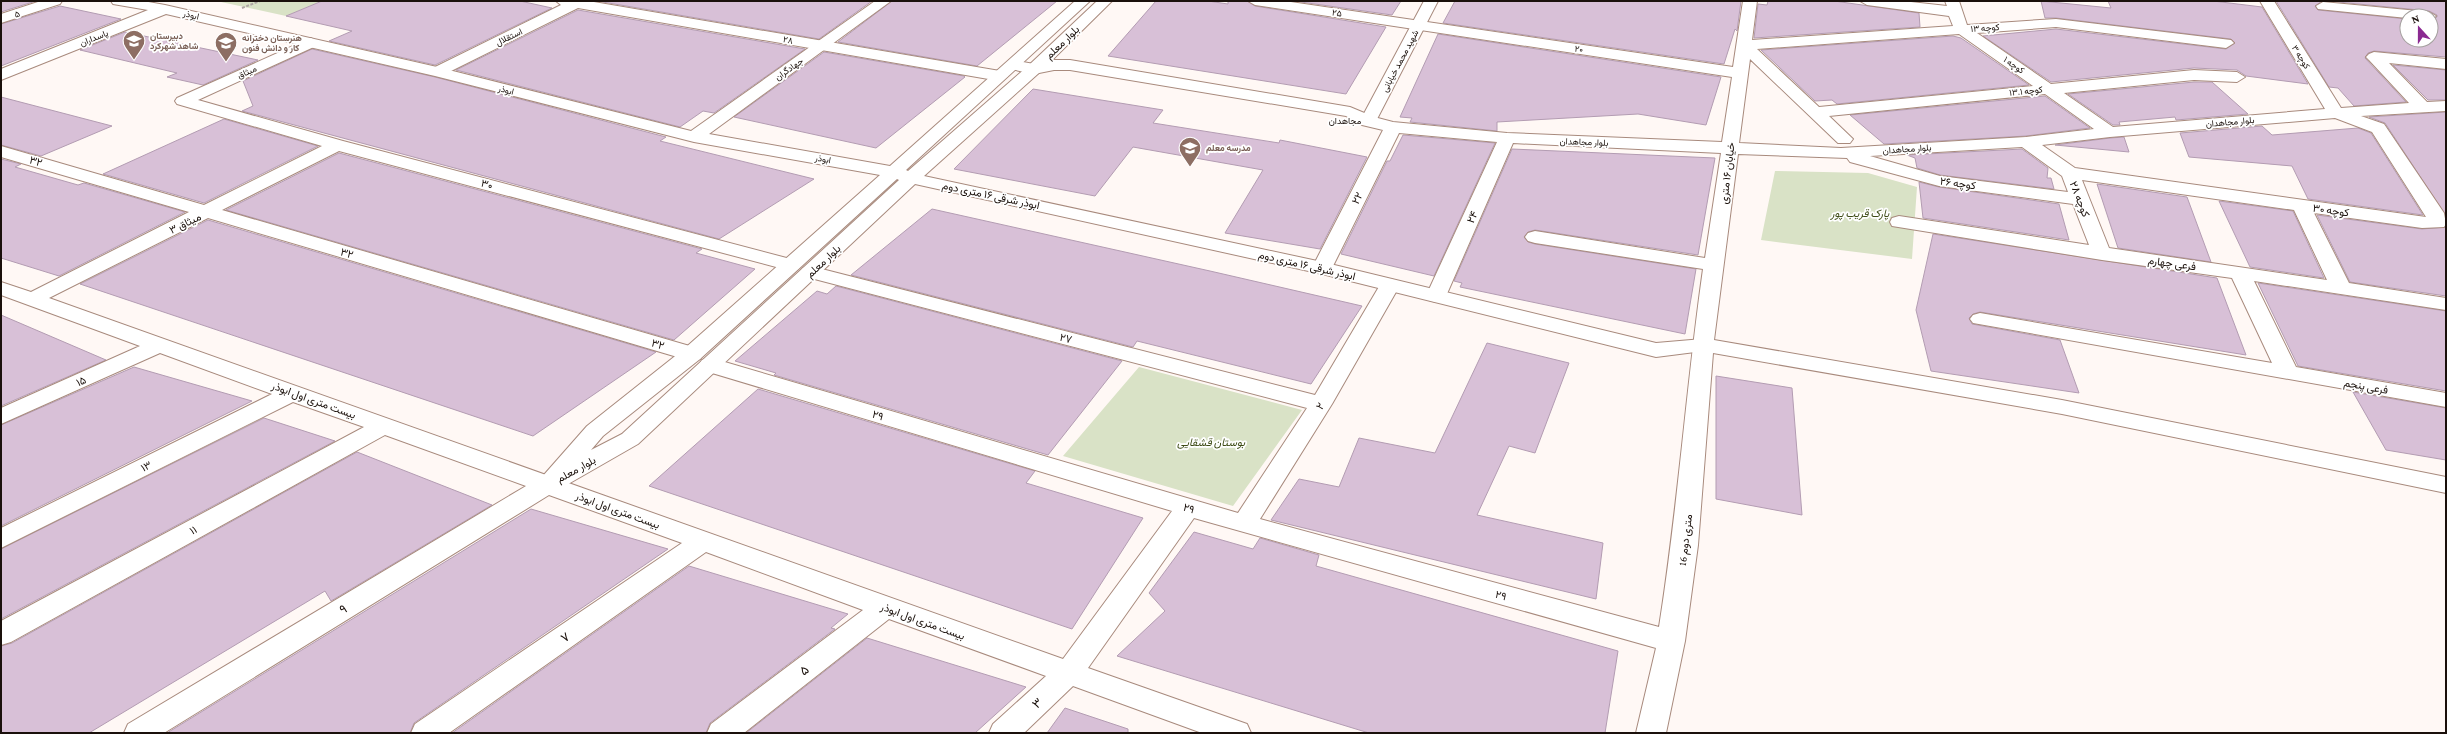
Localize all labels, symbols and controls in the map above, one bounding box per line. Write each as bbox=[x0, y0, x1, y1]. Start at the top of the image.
street label: ۲۵ bbox=[1331, 7, 1343, 19]
street label: ۵ bbox=[13, 8, 21, 20]
street label: ابوذر bbox=[181, 8, 200, 23]
north arrow bbox=[2399, 8, 2439, 48]
text: N bbox=[2410, 12, 2422, 26]
street label: کوچه ۱۳ bbox=[1970, 22, 2000, 35]
street label: بلوار معلم bbox=[1042, 23, 1083, 63]
street label: استقلال bbox=[494, 26, 524, 48]
street label: پاسداران bbox=[78, 28, 110, 49]
school or university icon: دبیرستان‌ شاهد شهرکرد bbox=[121, 28, 147, 61]
street label: شهید محمد خیابانی bbox=[1379, 28, 1421, 94]
school or university icon: هنرستان دخترانه کار و دانش فنون bbox=[213, 30, 239, 63]
place label: دبیرستان‌ شاهد شهرکرد bbox=[150, 31, 198, 52]
place label: هنرستان دخترانه کار و دانش فنون bbox=[242, 33, 302, 54]
street label: ۲۸ bbox=[782, 34, 794, 46]
street label: ۲۰ bbox=[1574, 43, 1584, 55]
street label: کوچه ۳ bbox=[2289, 43, 2312, 71]
street label: کوچه ۱ bbox=[2001, 54, 2026, 76]
street label: جهادگران bbox=[773, 56, 806, 83]
street label: میثاق bbox=[236, 63, 258, 81]
street label: ابوذر bbox=[496, 83, 515, 98]
street label: کوچه ۱۳.۱ bbox=[2009, 84, 2043, 99]
street label: بلوار مجاهدان bbox=[2205, 115, 2255, 130]
street label: مجاهدان bbox=[1329, 116, 1361, 126]
school or university icon: مدرسه معلم bbox=[1177, 135, 1203, 168]
street label: بلوار مجاهدان bbox=[1559, 136, 1609, 149]
street label: خیابان ۱۶ متری bbox=[1717, 141, 1738, 205]
street label: بلوار مجاهدان bbox=[1882, 142, 1932, 157]
place label: مدرسه معلم bbox=[1206, 143, 1251, 154]
street label: ۳۲ bbox=[28, 153, 44, 169]
street label: ابوذر bbox=[813, 153, 832, 166]
street label: کوچه ۲۶ bbox=[1939, 175, 1977, 193]
street label: ۳۰ bbox=[480, 177, 494, 191]
street label: ابوذر شرقی ۱۶ متری دوم bbox=[941, 179, 1041, 213]
street label: کوچه ۲۸ bbox=[2066, 179, 2092, 219]
street label: ۲۲ bbox=[1349, 190, 1365, 206]
street label: کوچه ۳۰ bbox=[2312, 201, 2350, 220]
park label: پارک قریب پور bbox=[1830, 207, 1890, 221]
street label: ۲۴ bbox=[1464, 209, 1480, 225]
street label: میثاق ۳ bbox=[167, 210, 203, 237]
street label: بلوار معلم bbox=[803, 242, 844, 281]
street label: ۳۲ bbox=[339, 245, 355, 261]
street label: ابوذر شرقی ۱۶ متری دوم bbox=[1257, 248, 1357, 284]
street label: فرعی چهارم bbox=[2147, 254, 2197, 274]
street label: ۲۷ bbox=[1059, 331, 1074, 345]
street label: ۳۲ bbox=[650, 336, 666, 352]
street label: ۱۵ bbox=[74, 374, 88, 388]
street label: فرعی پنجم bbox=[2342, 376, 2389, 398]
street label: بیست متری اول ابوذر bbox=[269, 379, 358, 422]
street label: ۲ bbox=[1313, 400, 1327, 412]
street label: ۲۹ bbox=[871, 408, 885, 422]
park label: بوستان قشقایی bbox=[1177, 436, 1246, 449]
street label: بلوار معلم bbox=[554, 453, 599, 486]
street label: ۱۳ bbox=[139, 458, 153, 474]
street label: بیست متری اول ابوذر bbox=[573, 489, 662, 532]
street label: ۲۹ bbox=[1182, 501, 1196, 515]
street label: 16 متری دوم bbox=[1676, 513, 1696, 567]
street label: ۱۱ bbox=[187, 523, 199, 537]
street label: ۲۹ bbox=[1494, 588, 1508, 602]
street label: بیست متری اول ابوذر bbox=[878, 600, 967, 643]
street label: ۹ bbox=[336, 601, 350, 617]
street label: ۷ bbox=[558, 628, 573, 645]
street label: ۵ bbox=[796, 662, 812, 678]
street label: ۳ bbox=[1029, 695, 1045, 711]

